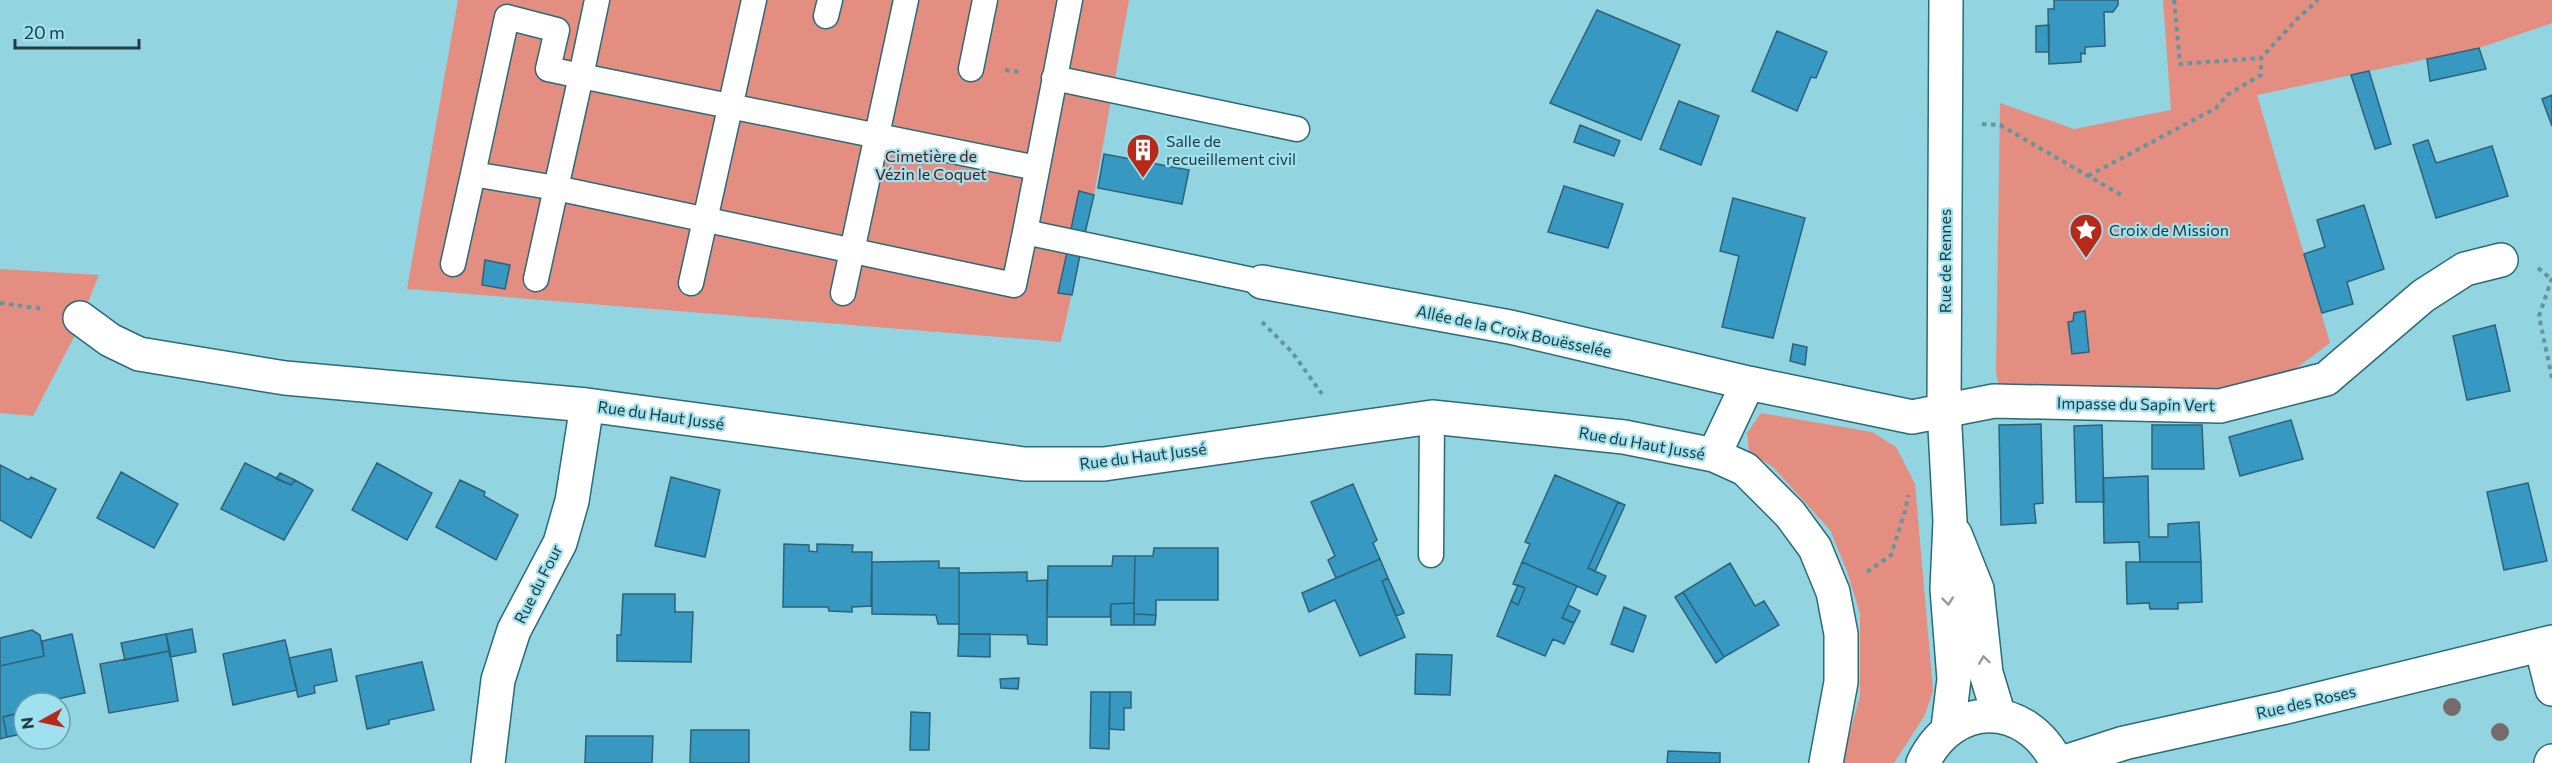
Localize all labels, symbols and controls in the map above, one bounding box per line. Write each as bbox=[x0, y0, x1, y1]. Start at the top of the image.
scale bar bbox=[15, 12, 140, 50]
text: 20 m bbox=[24, 21, 65, 43]
place label: Salle de recueillement civil bbox=[1166, 131, 1296, 168]
building icon: Salle de recueillement civil bbox=[1125, 132, 1161, 179]
park label: Cimetière de Vézin le Coquet bbox=[875, 146, 987, 183]
street label: Rue de Rennes bbox=[1935, 209, 1954, 313]
place icon: Croix de Mission bbox=[2068, 212, 2104, 259]
place label: Croix de Mission bbox=[2109, 220, 2229, 239]
street label: Allée de la Croix Bouësselée bbox=[1415, 301, 1613, 360]
street label: Impasse du Sapin Vert bbox=[2057, 393, 2216, 414]
street label: Rue du Haut Jussé bbox=[596, 396, 726, 433]
street label: Rue du Haut Jussé bbox=[1578, 422, 1707, 463]
street label: Rue du Haut Jussé bbox=[1078, 438, 1208, 473]
street label: Rue du Four bbox=[510, 541, 566, 626]
one-way arrow bbox=[1942, 596, 1954, 605]
one-way arrow bbox=[1979, 655, 1991, 664]
street label: Rue des Roses bbox=[2254, 681, 2358, 722]
north arrow bbox=[12, 691, 72, 751]
text: N bbox=[16, 716, 37, 730]

